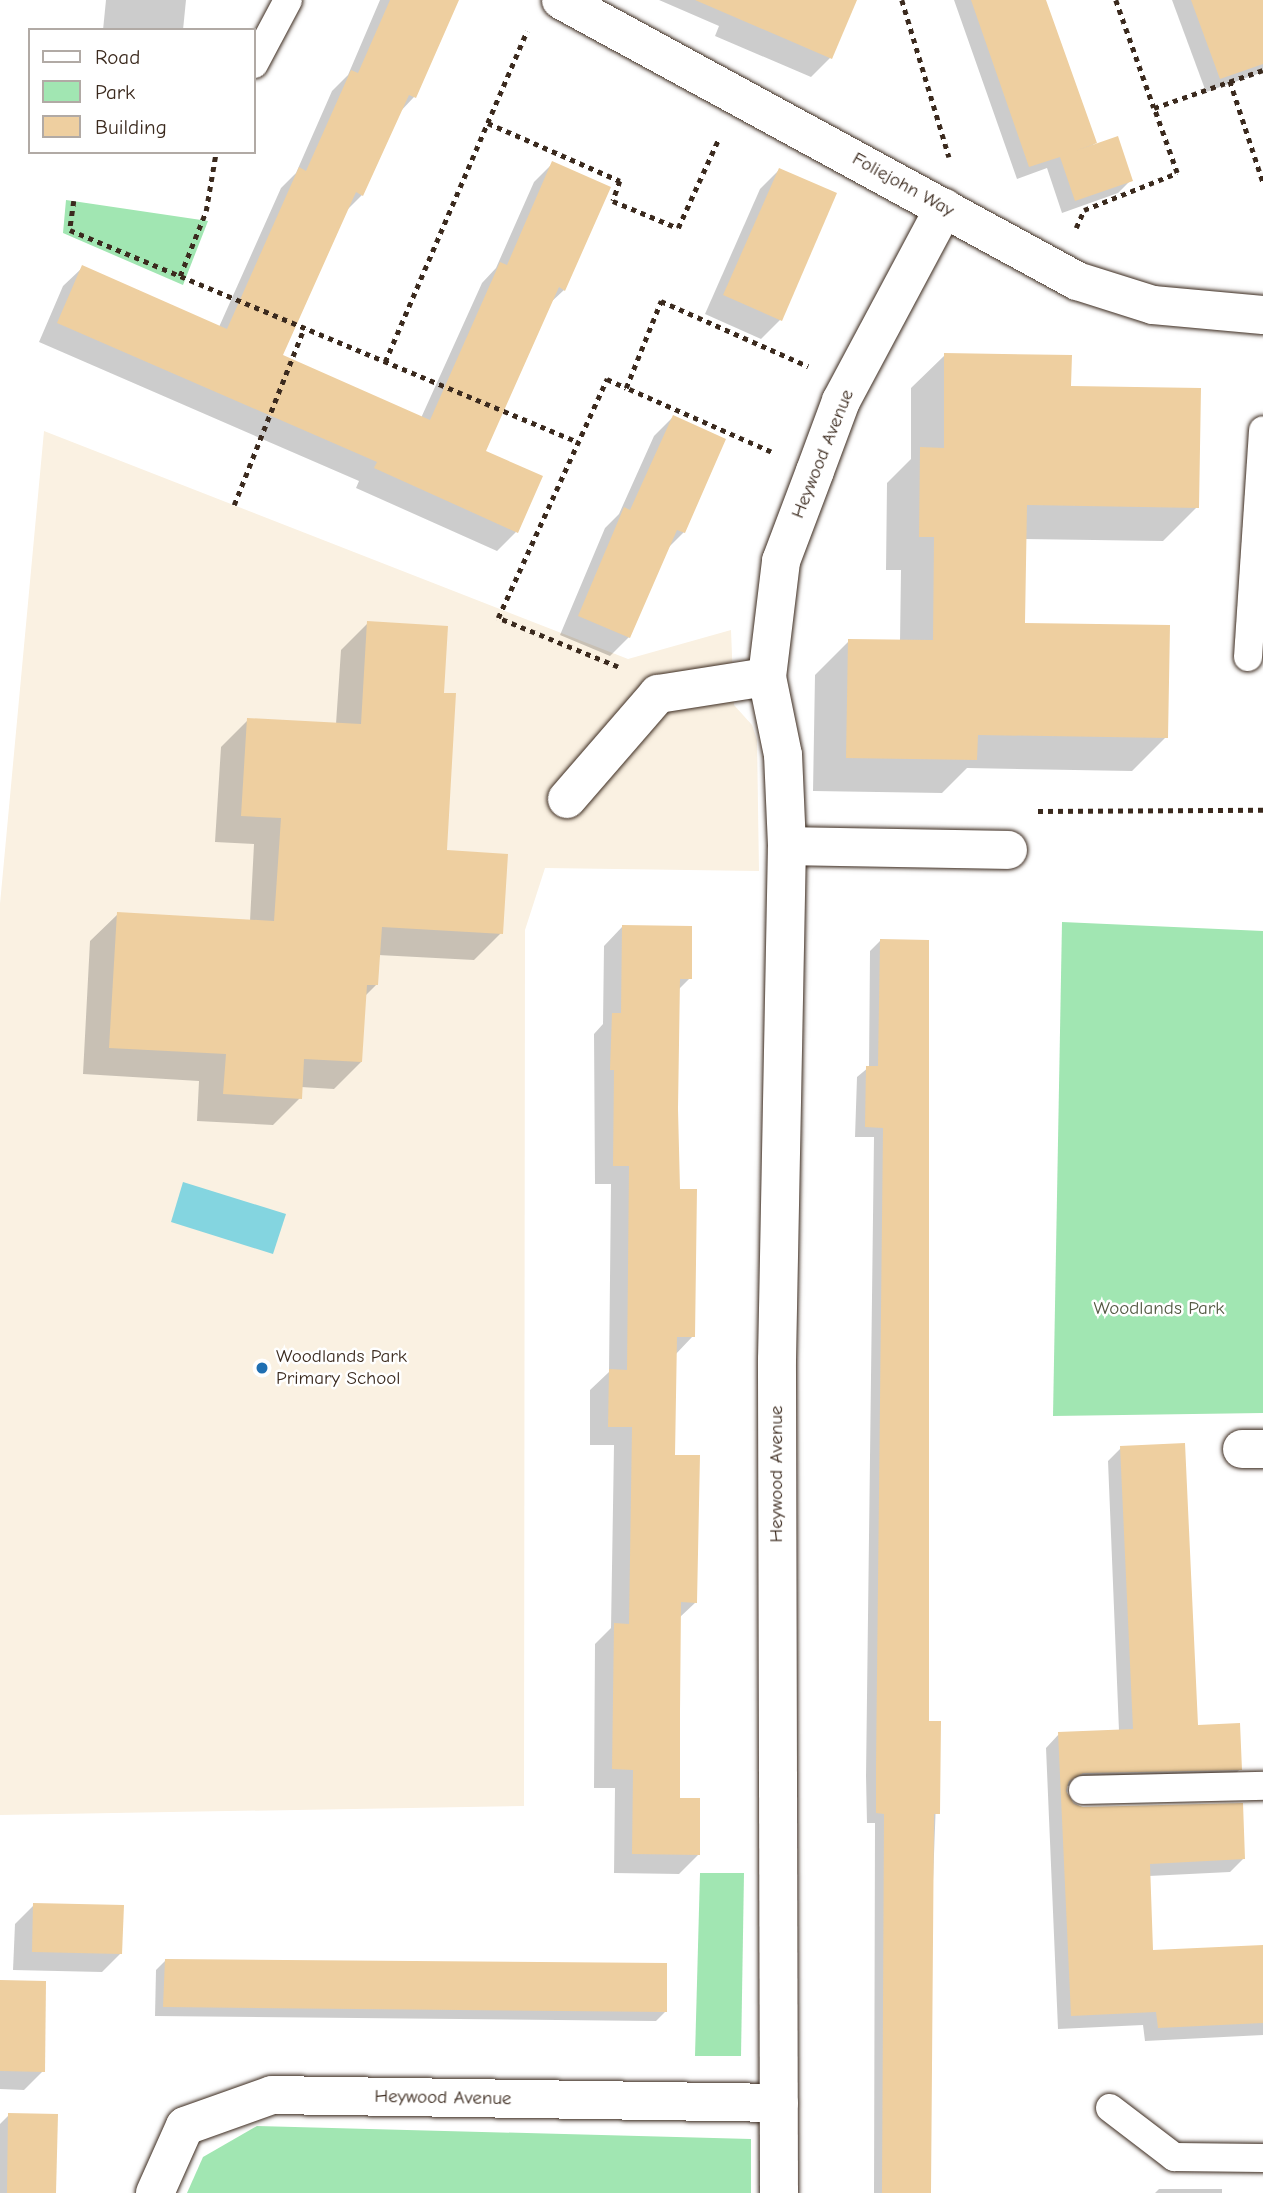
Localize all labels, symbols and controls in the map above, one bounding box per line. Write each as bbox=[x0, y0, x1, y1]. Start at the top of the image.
legend bbox=[28, 28, 256, 154]
text: Road bbox=[95, 45, 140, 69]
text: Park bbox=[95, 80, 135, 104]
text: Building bbox=[95, 115, 167, 139]
street label: Foliejohn Way bbox=[848, 148, 958, 222]
street label: Heywood Avenue bbox=[787, 386, 859, 522]
park label: Woodlands Park bbox=[1093, 1298, 1225, 1320]
place label: Woodlands Park Primary School bbox=[276, 1346, 407, 1390]
marker: Woodlands Park Primary School bbox=[254, 1360, 270, 1376]
street label: Heywood Avenue bbox=[766, 1405, 788, 1543]
street label: Heywood Avenue bbox=[374, 2085, 512, 2111]

